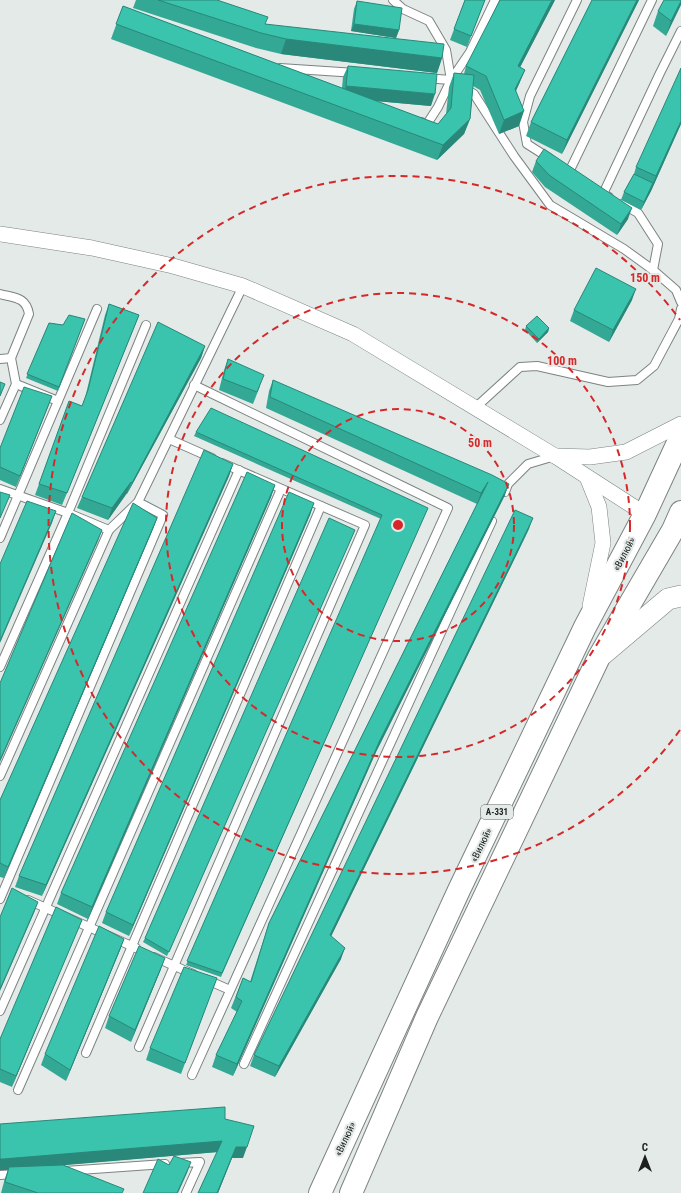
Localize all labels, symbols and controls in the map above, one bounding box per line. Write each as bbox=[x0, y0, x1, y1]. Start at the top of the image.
text: 150 m bbox=[630, 271, 660, 285]
text: 100 m bbox=[547, 354, 577, 368]
text: 50 m bbox=[468, 436, 492, 450]
centre of rings bbox=[391, 518, 405, 532]
street label: «Вилюй» bbox=[611, 535, 637, 573]
road number: А-331 bbox=[481, 805, 513, 819]
street label: «Вилюй» bbox=[468, 826, 494, 864]
street label: «Вилюй» bbox=[332, 1120, 358, 1158]
north arrow bbox=[625, 1137, 665, 1177]
text: С bbox=[642, 1141, 648, 1154]

